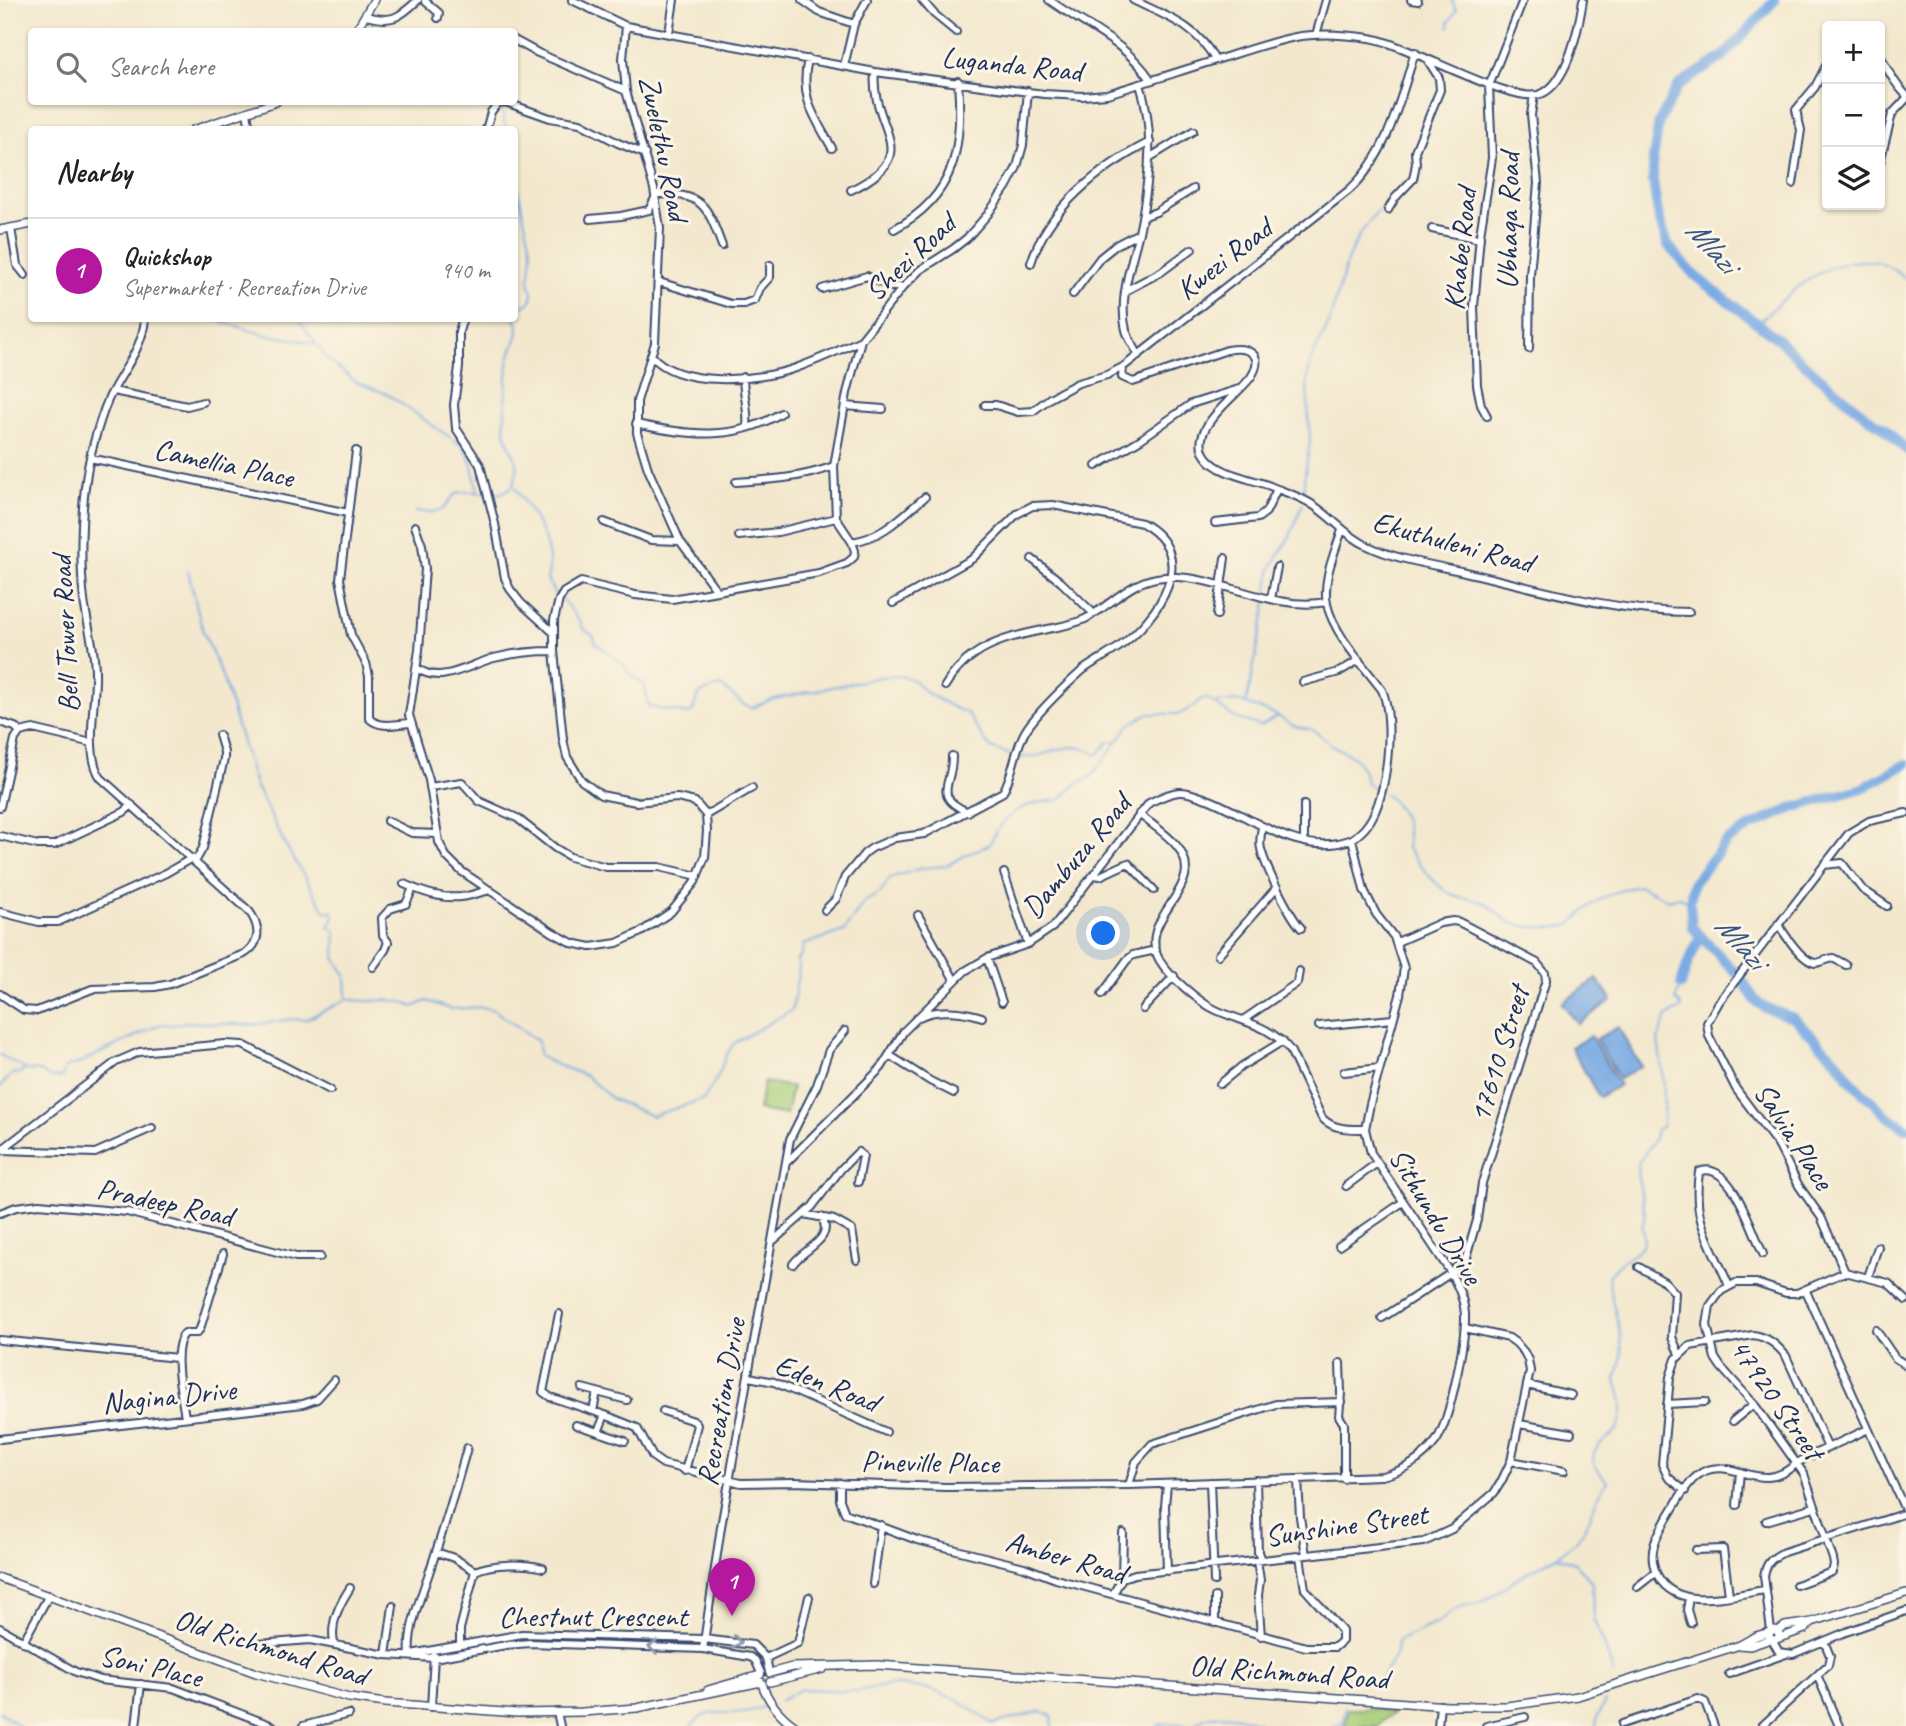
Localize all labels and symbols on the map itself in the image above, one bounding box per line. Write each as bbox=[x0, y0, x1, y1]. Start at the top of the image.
street label: Luganda Road bbox=[940, 38, 1088, 91]
street label: Zwelethu Road bbox=[630, 72, 699, 228]
street label: Ubhaqa Road bbox=[1488, 148, 1528, 290]
street label: Khabe Road bbox=[1435, 182, 1486, 312]
street label: Shezi Road bbox=[856, 202, 967, 309]
street label: Kwezi Road bbox=[1168, 207, 1283, 308]
water label: Mlazi bbox=[1677, 210, 1752, 288]
street label: Camellia Place bbox=[151, 430, 299, 497]
street label: Ekuthuleni Road bbox=[1369, 502, 1541, 583]
street label: Bell Tower Road bbox=[42, 550, 88, 714]
street label: Dambuza Road bbox=[1013, 783, 1142, 926]
water label: Mlazi bbox=[1706, 906, 1781, 984]
your location bbox=[1086, 916, 1120, 950]
street label: 17610 Street bbox=[1460, 978, 1539, 1127]
street label: Salvia Place bbox=[1745, 1075, 1844, 1199]
street label: Sithundu Drive bbox=[1380, 1141, 1493, 1293]
street label: Pradeep Road bbox=[94, 1169, 240, 1236]
street label: Recreation Drive bbox=[688, 1313, 755, 1489]
street label: 47920 Street bbox=[1721, 1331, 1835, 1471]
street label: Eden Road bbox=[770, 1345, 888, 1423]
street label: Nagina Drive bbox=[100, 1370, 240, 1422]
street label: Pineville Place bbox=[861, 1442, 1001, 1482]
street label: Sunshine Street bbox=[1263, 1494, 1433, 1555]
street label: Amber Road bbox=[1002, 1522, 1134, 1593]
pin: 1 bbox=[709, 1558, 755, 1616]
street label: Chestnut Crescent bbox=[499, 1597, 690, 1635]
street label: Old Richmond Road bbox=[170, 1600, 376, 1696]
one-way arrow bbox=[731, 1635, 743, 1650]
street label: Soni Place bbox=[96, 1636, 208, 1697]
one-way arrow bbox=[648, 1640, 659, 1655]
street label: Old Richmond Road bbox=[1188, 1646, 1394, 1698]

